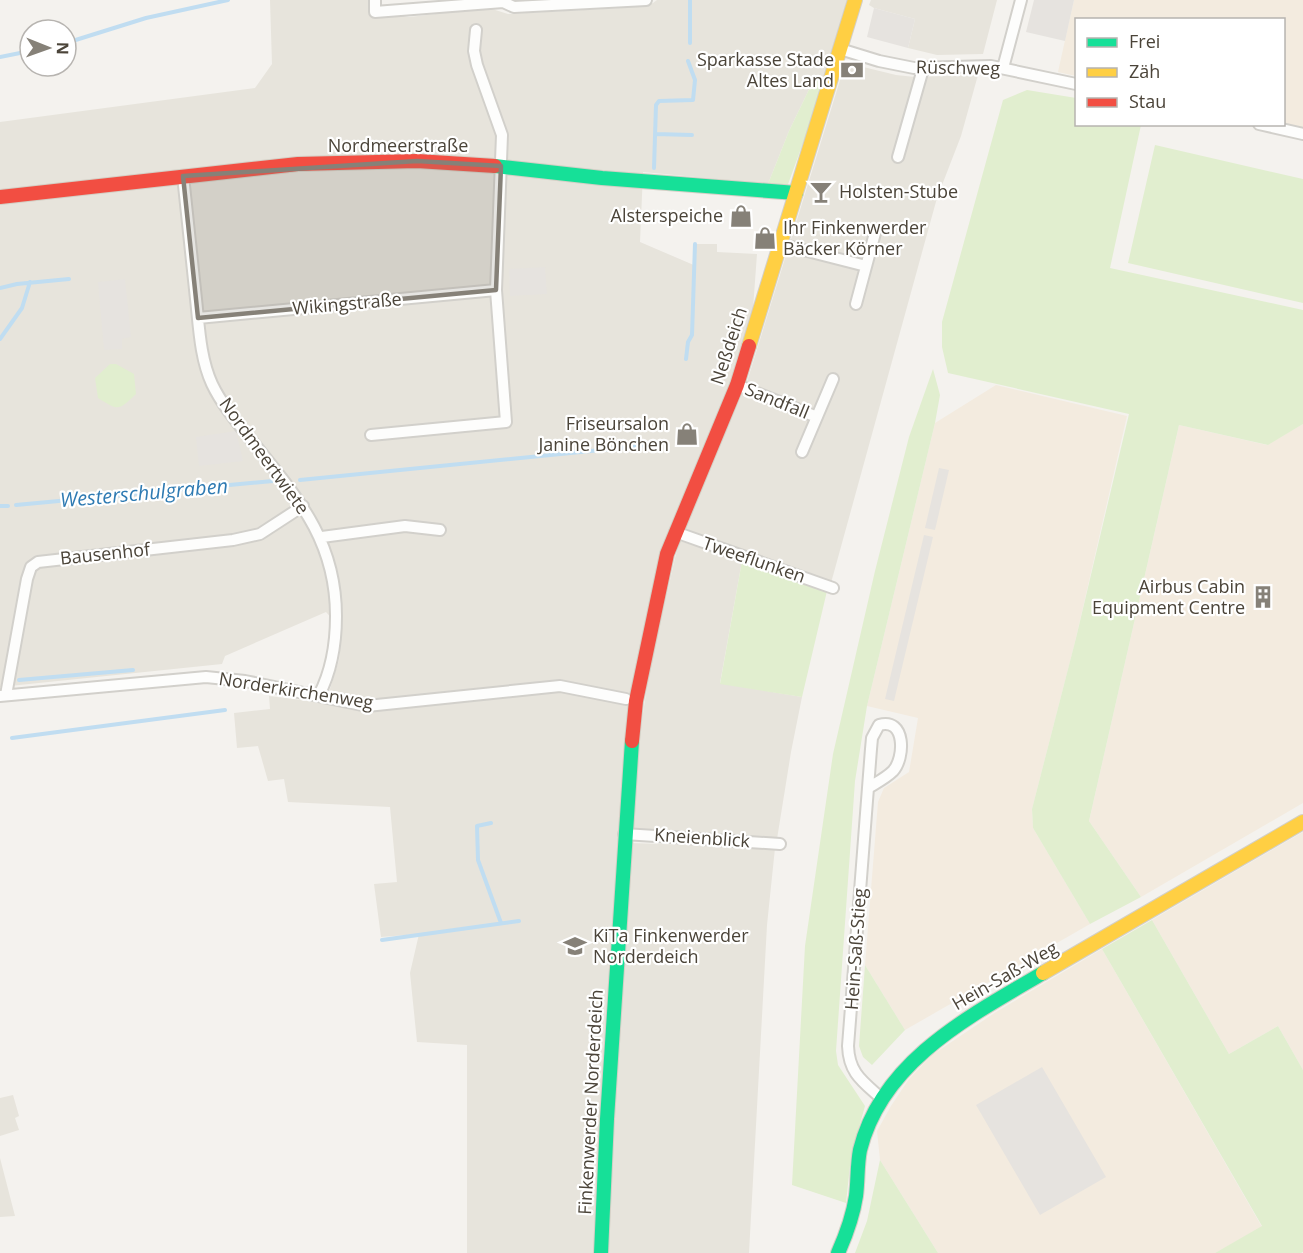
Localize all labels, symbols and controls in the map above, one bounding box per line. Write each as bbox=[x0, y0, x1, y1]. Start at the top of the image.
north arrow bbox=[18, 18, 78, 78]
legend bbox=[1075, 18, 1285, 126]
text: Frei bbox=[1129, 29, 1160, 53]
text: N bbox=[52, 42, 74, 55]
place label: Sparkasse Stade Altes Land bbox=[697, 47, 834, 92]
street label: Rüschweg bbox=[916, 54, 1001, 80]
bank icon: Sparkasse Stade Altes Land bbox=[839, 57, 865, 83]
text: Zäh bbox=[1129, 59, 1160, 83]
text: Stau bbox=[1129, 89, 1166, 113]
street label: Nordmeerstraße bbox=[328, 133, 468, 157]
bar icon: Holsten-Stube bbox=[808, 179, 834, 205]
place label: Holsten-Stube bbox=[839, 179, 958, 203]
place label: Alsterspeiche bbox=[611, 203, 723, 227]
shop icon: Alsterspeiche bbox=[728, 203, 754, 229]
place label: Ihr Finkenwerder Bäcker Körner bbox=[783, 215, 927, 260]
shop icon: Ihr Finkenwerder Bäcker Körner bbox=[752, 225, 778, 251]
street label: Wikingstraße bbox=[291, 286, 403, 320]
street label: Neßdeich bbox=[704, 304, 752, 388]
street label: Sandfall bbox=[742, 376, 813, 424]
street label: Nordmeertwiete bbox=[214, 392, 315, 519]
place label: Friseursalon Janine Bönchen bbox=[536, 411, 669, 456]
shop icon: Friseursalon Janine Bönchen bbox=[674, 421, 700, 447]
water label: Westerschulgraben bbox=[59, 472, 229, 513]
street label: Tweeflunken bbox=[700, 530, 809, 588]
street label: Bausenhof bbox=[59, 536, 152, 570]
place label: Airbus Cabin Equipment Centre bbox=[1092, 574, 1245, 619]
building icon: Airbus Cabin Equipment Centre bbox=[1250, 584, 1276, 610]
street label: Norderkirchenweg bbox=[217, 666, 375, 714]
street label: Kneienblick bbox=[653, 822, 751, 852]
street label: Hein-Saß-Stieg bbox=[839, 887, 871, 1011]
place label: KiTa Finkenwerder Norderdeich bbox=[593, 923, 749, 968]
school or university icon: KiTa Finkenwerder Norderdeich bbox=[562, 933, 588, 959]
street label: Hein-Saß-Weg bbox=[947, 935, 1062, 1015]
street label: Finkenwerder Norderdeich bbox=[572, 989, 608, 1215]

